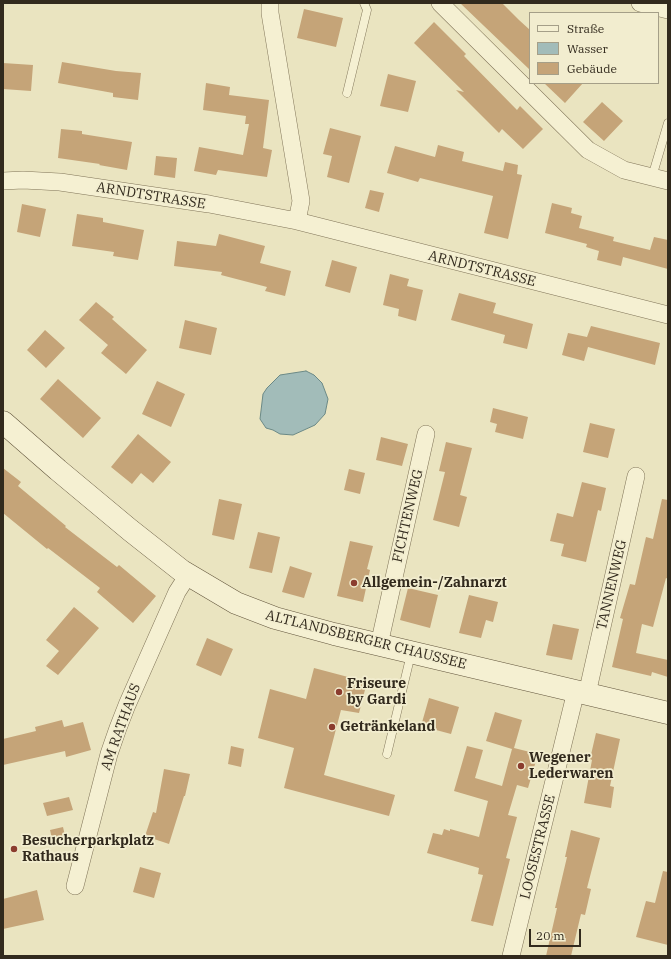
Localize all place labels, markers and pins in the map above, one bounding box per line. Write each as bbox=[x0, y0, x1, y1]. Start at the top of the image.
place label: Allgemein-/Zahnarzt bbox=[362, 575, 507, 591]
marker: Allgemein-/Zahnarzt bbox=[349, 578, 359, 588]
place label: Friseure by Gardi bbox=[347, 676, 406, 708]
marker: Friseure by Gardi bbox=[334, 687, 344, 697]
place label: Getränkeland bbox=[340, 719, 435, 735]
marker: Getränkeland bbox=[327, 722, 337, 732]
place label: Wegener Lederwaren bbox=[529, 750, 614, 782]
marker: Wegener Lederwaren bbox=[516, 761, 526, 771]
place label: Besucherparkplatz Rathaus bbox=[22, 833, 154, 866]
marker: Besucherparkplatz Rathaus bbox=[9, 844, 19, 854]

